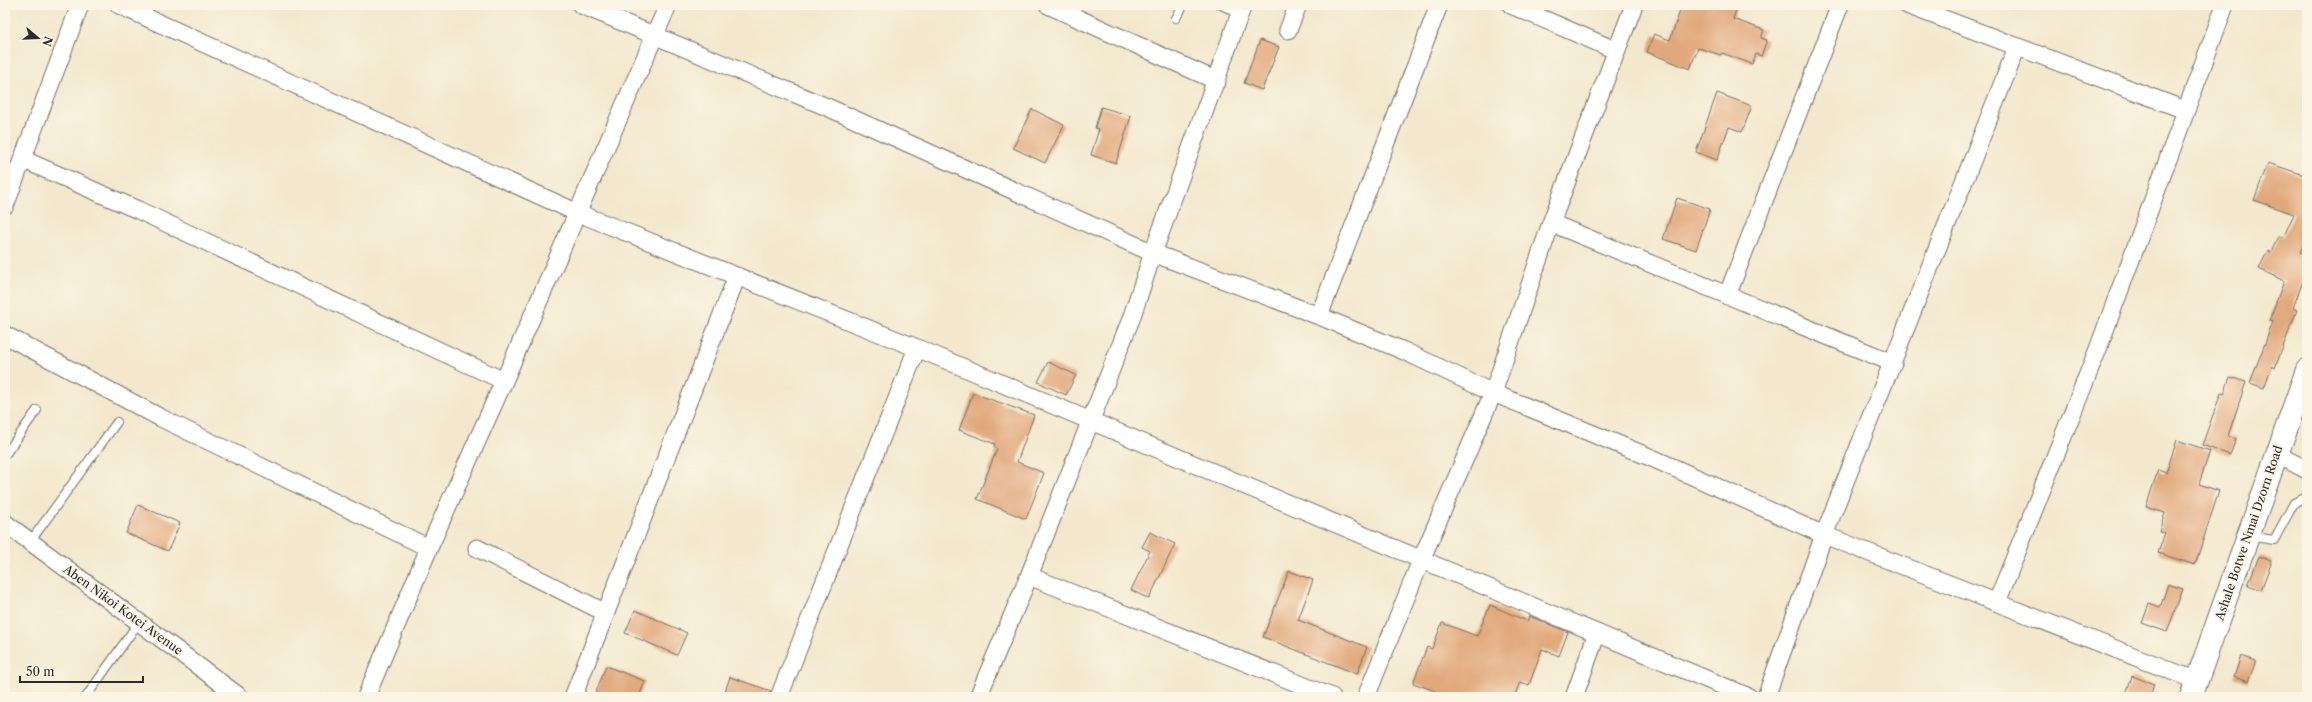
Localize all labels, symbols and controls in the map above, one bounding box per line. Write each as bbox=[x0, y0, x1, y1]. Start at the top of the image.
north arrow bbox=[18, 18, 58, 58]
text: N bbox=[39, 34, 56, 48]
street label: Ashale Botwe Nmai Dzorn Road bbox=[2211, 443, 2286, 623]
street label: Aben Nikoi Kotei Avenue bbox=[60, 561, 186, 658]
scale bar bbox=[20, 658, 143, 684]
text: 50 m bbox=[26, 664, 55, 679]

